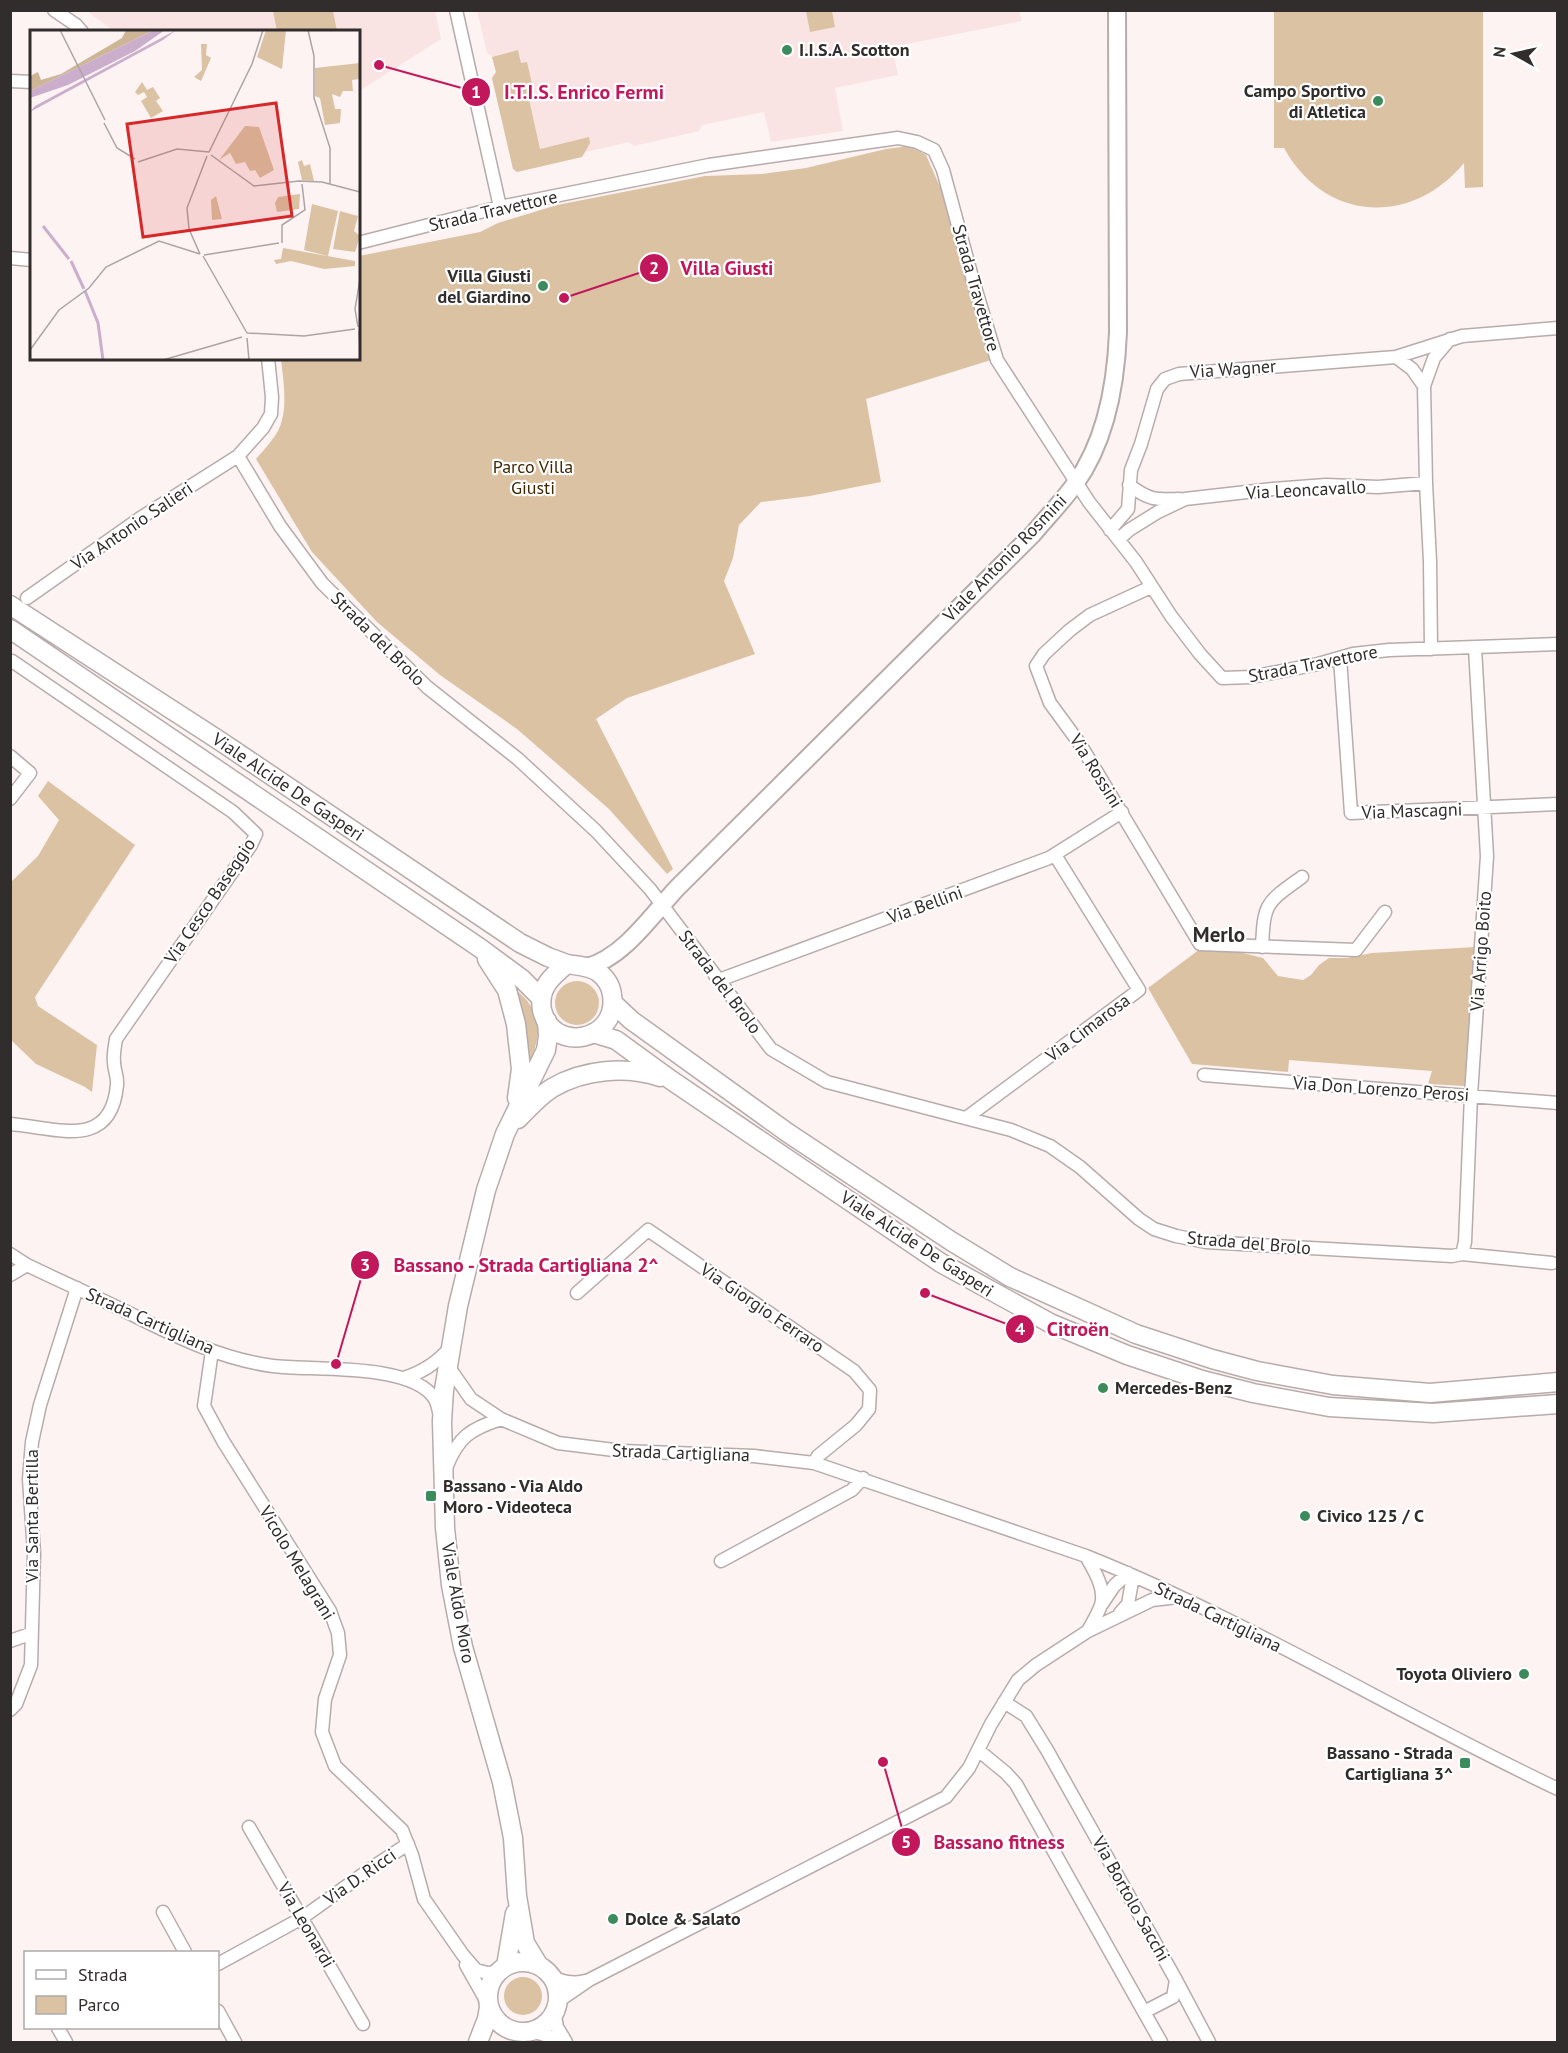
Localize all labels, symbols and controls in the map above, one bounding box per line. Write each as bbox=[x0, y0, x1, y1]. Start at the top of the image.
north arrow bbox=[1484, 24, 1544, 84]
inset map bbox=[30, 30, 360, 360]
place label: I.I.S.A. Scotton bbox=[799, 38, 909, 61]
marker: I.I.S.A. Scotton bbox=[780, 43, 794, 57]
text: N bbox=[1489, 45, 1510, 59]
callout: I.T.I.S. Enrico Fermi bbox=[461, 73, 677, 111]
text: I.T.I.S. Enrico Fermi bbox=[504, 79, 664, 105]
place label: Campo Sportivo di Atletica bbox=[1244, 79, 1366, 123]
text: 1 bbox=[471, 80, 481, 103]
marker: Campo Sportivo di Atletica bbox=[1371, 94, 1385, 108]
street label: Strada Travettore bbox=[426, 185, 559, 236]
street label: Strada Travettore bbox=[947, 222, 1006, 354]
callout: Villa Giusti bbox=[639, 249, 786, 287]
text: Villa Giusti bbox=[679, 255, 774, 281]
text: 2 bbox=[649, 256, 659, 279]
place label: Villa Giusti del Giardino bbox=[437, 264, 531, 308]
marker: Villa Giusti del Giardino bbox=[536, 279, 550, 293]
street label: Via Wagner bbox=[1188, 354, 1277, 383]
park label: Parco Villa Giusti bbox=[493, 455, 573, 499]
street label: Via Leoncavallo bbox=[1244, 475, 1367, 504]
street label: Via Antonio Salieri bbox=[66, 476, 197, 575]
street label: Viale Antonio Rosmini bbox=[937, 489, 1072, 627]
street label: Strada del Brolo bbox=[326, 587, 430, 691]
street label: Strada Travettore bbox=[1246, 640, 1380, 687]
street label: Viale Alcide De Gasperi bbox=[207, 727, 369, 846]
street label: Via Rossini bbox=[1064, 729, 1128, 812]
street label: Via Mascagni bbox=[1360, 797, 1463, 824]
street label: Via Cesco Baseggio bbox=[158, 833, 260, 969]
street label: Via Bellini bbox=[883, 880, 966, 929]
street label: Via Arrigo Boito bbox=[1465, 890, 1496, 1013]
district label: Merlo bbox=[1193, 921, 1245, 948]
street label: Strada del Brolo bbox=[674, 925, 767, 1038]
street label: Via Cimarosa bbox=[1040, 988, 1134, 1067]
street label: Via Don Lorenzo Perosi bbox=[1291, 1071, 1470, 1106]
street label: Viale Alcide De Gasperi bbox=[836, 1185, 998, 1302]
street label: Strada del Brolo bbox=[1186, 1226, 1312, 1259]
callout: Bassano - Strada Cartigliana 2^ bbox=[350, 1246, 672, 1284]
text: Bassano - Strada Cartigliana 2^ bbox=[393, 1252, 659, 1278]
text: 3 bbox=[360, 1253, 370, 1276]
street label: Via Giorgio Ferraro bbox=[695, 1257, 829, 1358]
street label: Strada Cartigliana bbox=[82, 1282, 218, 1359]
callout: Citroën bbox=[1005, 1310, 1121, 1348]
text: Citroën bbox=[1047, 1316, 1109, 1342]
text: 4 bbox=[1015, 1317, 1025, 1340]
place label: Mercedes-Benz bbox=[1115, 1376, 1232, 1399]
marker: Mercedes-Benz bbox=[1096, 1381, 1110, 1395]
street label: Strada Cartigliana bbox=[612, 1439, 750, 1466]
street label: Via Santa Bertilla bbox=[20, 1449, 43, 1584]
place label: Bassano - Via Aldo Moro - Videoteca bbox=[443, 1474, 583, 1518]
marker: Bassano - Via Aldo Moro - Videoteca bbox=[424, 1489, 438, 1503]
street label: Vicolo Melagrani bbox=[254, 1501, 341, 1624]
place label: Civico 125 / C bbox=[1317, 1504, 1424, 1527]
marker: Civico 125 / C bbox=[1298, 1509, 1312, 1523]
street label: Viale Aldo Moro bbox=[436, 1540, 480, 1665]
street label: Strada Cartigliana bbox=[1151, 1576, 1285, 1657]
place label: Toyota Oliviero bbox=[1396, 1662, 1512, 1685]
marker: Toyota Oliviero bbox=[1517, 1667, 1531, 1681]
place label: Bassano - Strada Cartigliana 3^ bbox=[1327, 1741, 1453, 1785]
marker: Bassano - Strada Cartigliana 3^ bbox=[1458, 1756, 1472, 1770]
callout: Bassano fitness bbox=[891, 1823, 1077, 1861]
text: Bassano fitness bbox=[933, 1829, 1065, 1855]
text: 5 bbox=[901, 1830, 911, 1853]
street label: Via Bortolo Sacchi bbox=[1087, 1831, 1175, 1965]
street label: Via D. Ricci bbox=[318, 1843, 400, 1911]
street label: Via Leonardi bbox=[272, 1877, 340, 1972]
place label: Dolce & Salato bbox=[625, 1907, 741, 1930]
marker: Dolce & Salato bbox=[606, 1912, 620, 1926]
legend bbox=[24, 1951, 219, 2029]
text: Strada bbox=[78, 1963, 127, 1986]
text: Parco bbox=[78, 1993, 120, 2016]

